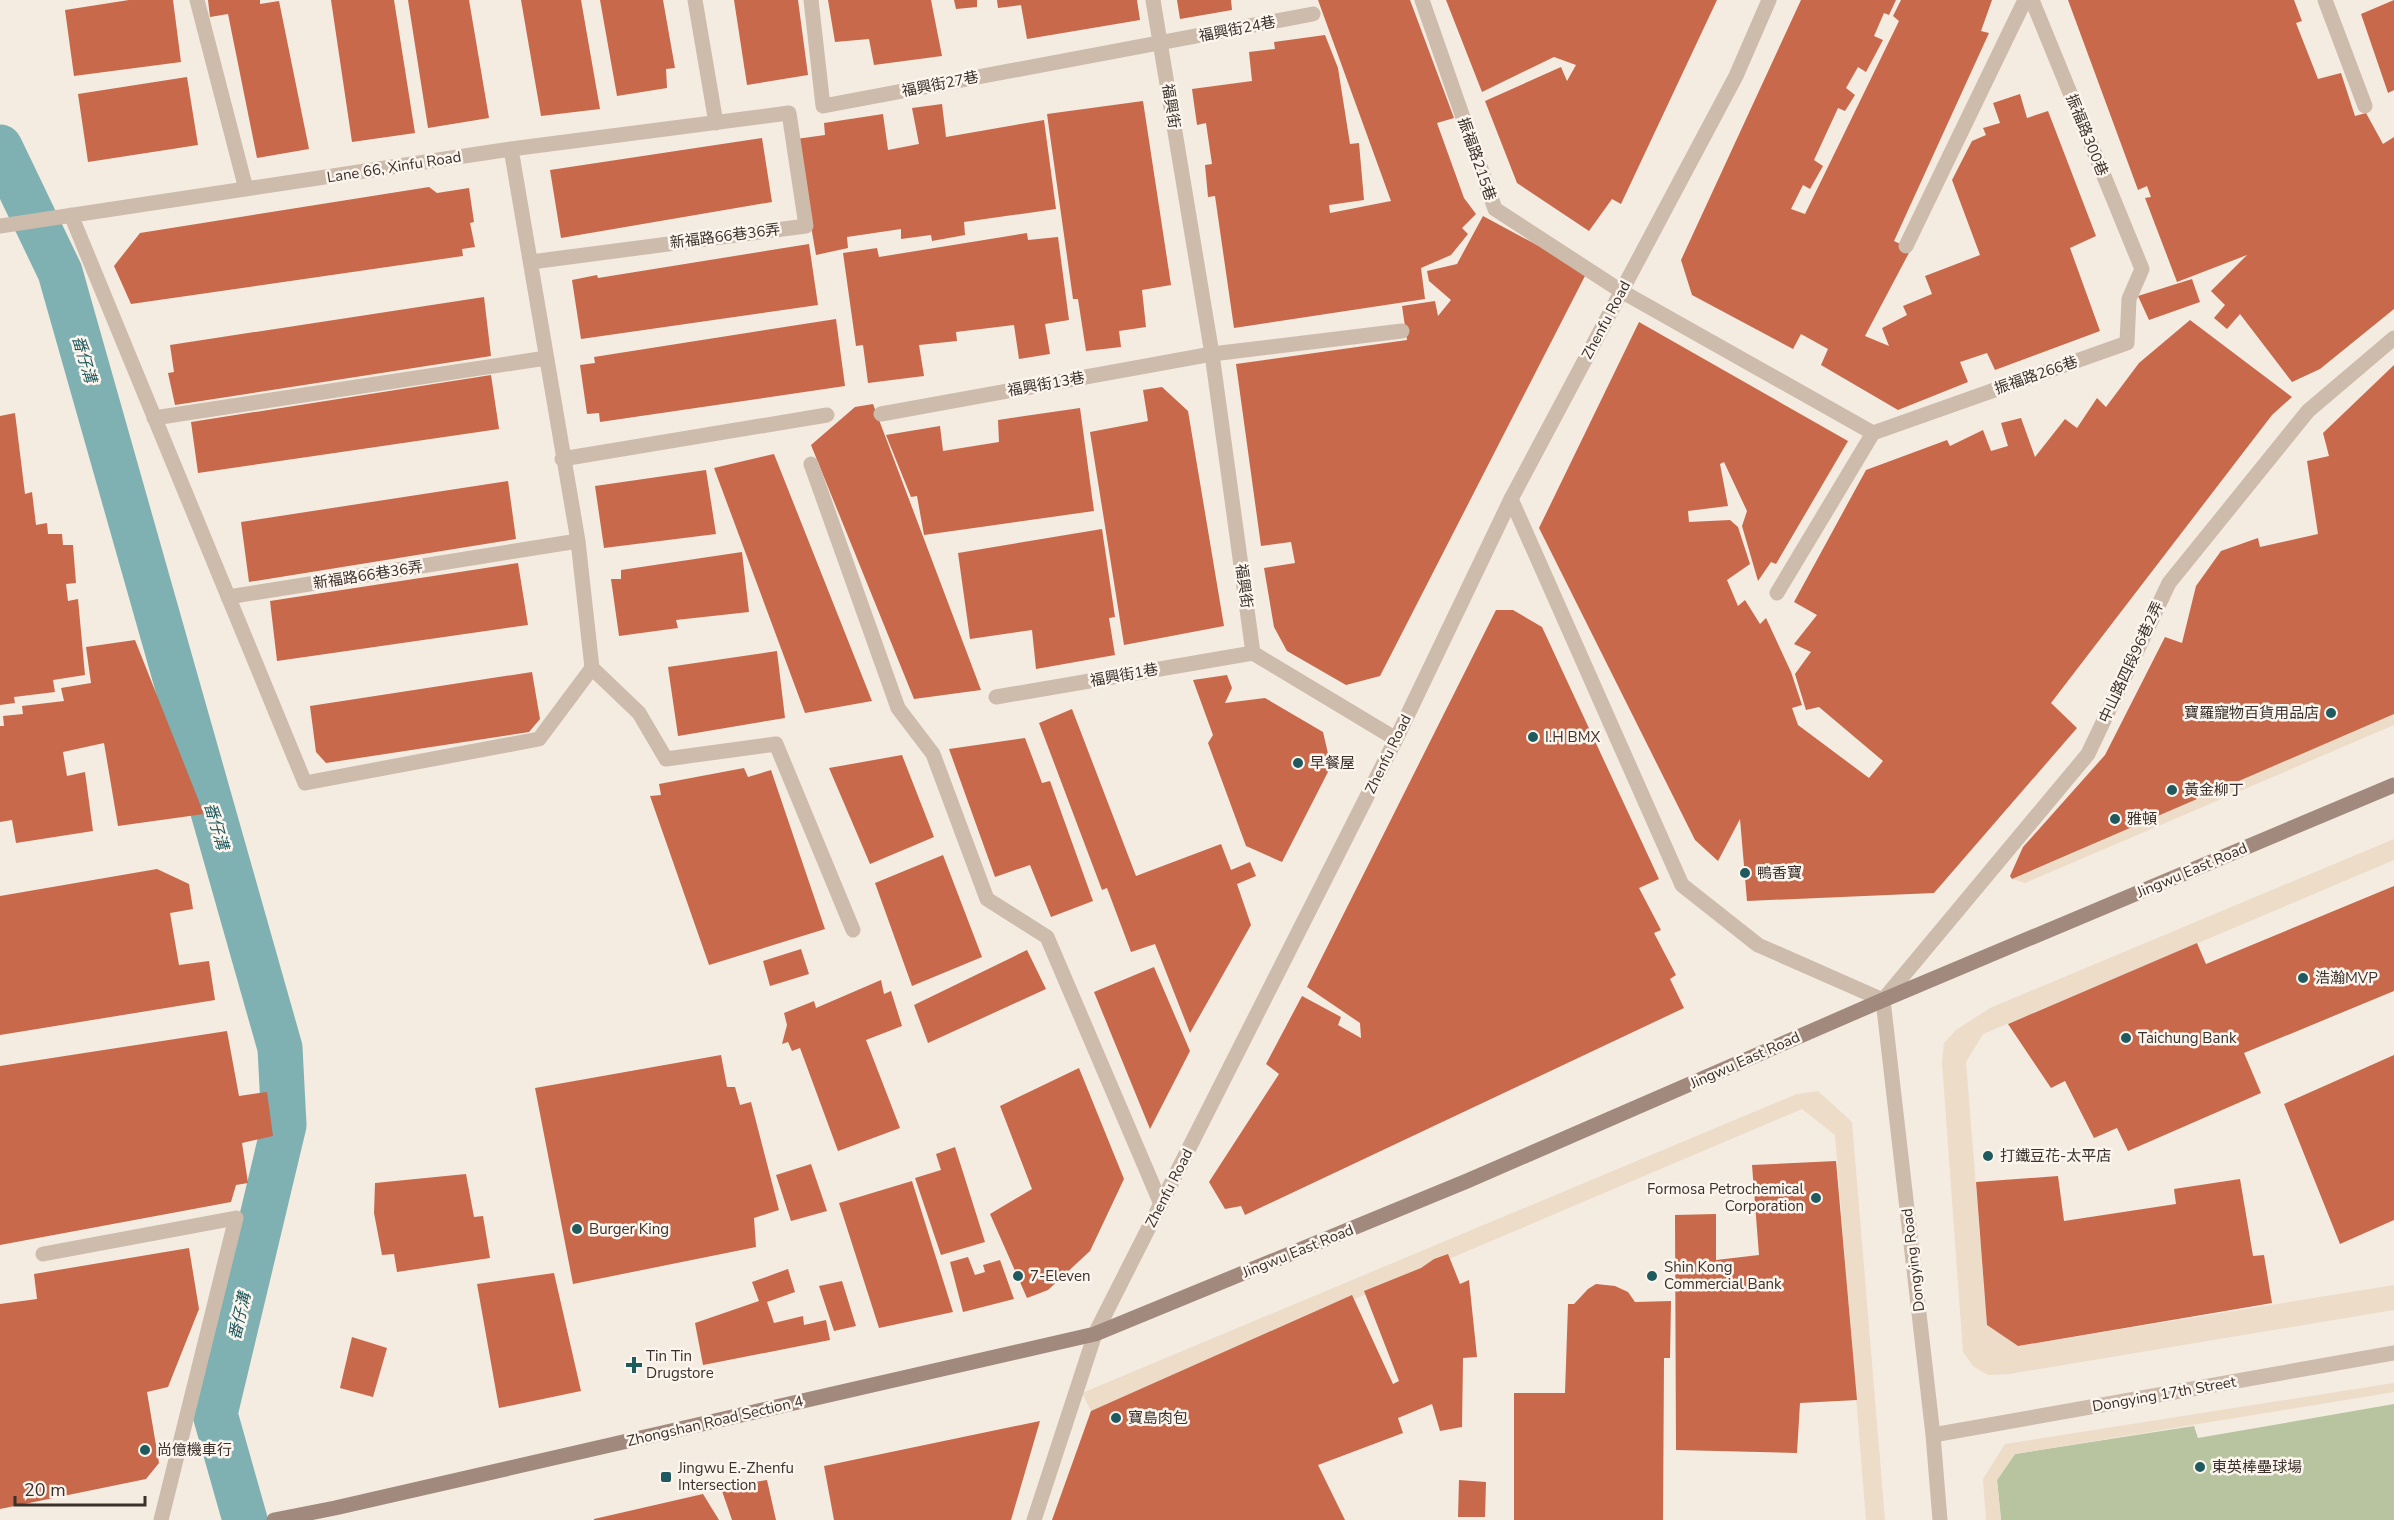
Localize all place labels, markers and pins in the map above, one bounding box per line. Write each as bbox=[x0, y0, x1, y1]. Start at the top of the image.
place label: 寶羅寵物百貨用品店 bbox=[2184, 703, 2319, 723]
marker: 寶羅寵物百貨用品店 bbox=[2324, 706, 2338, 720]
place label: I.H BMX bbox=[1545, 727, 1600, 747]
marker: I.H BMX bbox=[1526, 730, 1540, 744]
place label: 早餐屋 bbox=[1310, 753, 1355, 773]
marker: 早餐屋 bbox=[1291, 756, 1305, 770]
place label: 黃金柳丁 bbox=[2184, 780, 2244, 800]
marker: 黃金柳丁 bbox=[2165, 783, 2179, 797]
place label: 雅頓 bbox=[2127, 809, 2157, 829]
marker: 雅頓 bbox=[2108, 812, 2122, 826]
place label: 鴨香寶 bbox=[1757, 863, 1802, 883]
marker: 鴨香寶 bbox=[1738, 866, 1752, 880]
place label: 浩瀚MVP bbox=[2315, 968, 2378, 988]
marker: 浩瀚MVP bbox=[2296, 971, 2310, 985]
place label: Taichung Bank bbox=[2138, 1028, 2237, 1048]
marker: Taichung Bank bbox=[2119, 1031, 2133, 1045]
place label: 打鐵豆花-太平店 bbox=[2000, 1146, 2111, 1166]
marker: 打鐵豆花-太平店 bbox=[1981, 1149, 1995, 1163]
place label: Formosa Petrochemical Corporation bbox=[1647, 1179, 1805, 1216]
marker: Formosa Petrochemical Corporation bbox=[1809, 1191, 1823, 1205]
place label: Burger King bbox=[589, 1219, 669, 1239]
marker: Burger King bbox=[570, 1222, 584, 1236]
place label: Shin Kong Commercial Bank bbox=[1664, 1257, 1782, 1294]
place label: 7-Eleven bbox=[1030, 1266, 1090, 1286]
marker: 7-Eleven bbox=[1011, 1269, 1025, 1283]
marker: Shin Kong Commercial Bank bbox=[1645, 1269, 1659, 1283]
place label: Tin Tin Drugstore bbox=[646, 1346, 714, 1383]
marker: Tin Tin Drugstore bbox=[627, 1358, 641, 1372]
place label: 寶島肉包 bbox=[1128, 1408, 1188, 1428]
marker: 寶島肉包 bbox=[1109, 1411, 1123, 1425]
place label: 尚億機車行 bbox=[157, 1440, 232, 1460]
marker: 尚億機車行 bbox=[138, 1443, 152, 1457]
place label: 東英棒壘球場 bbox=[2212, 1457, 2302, 1477]
place label: Jingwu E.-Zhenfu Intersection bbox=[677, 1458, 794, 1495]
marker: 東英棒壘球場 bbox=[2193, 1460, 2207, 1474]
marker: Jingwu E.-Zhenfu Intersection bbox=[659, 1470, 673, 1484]

